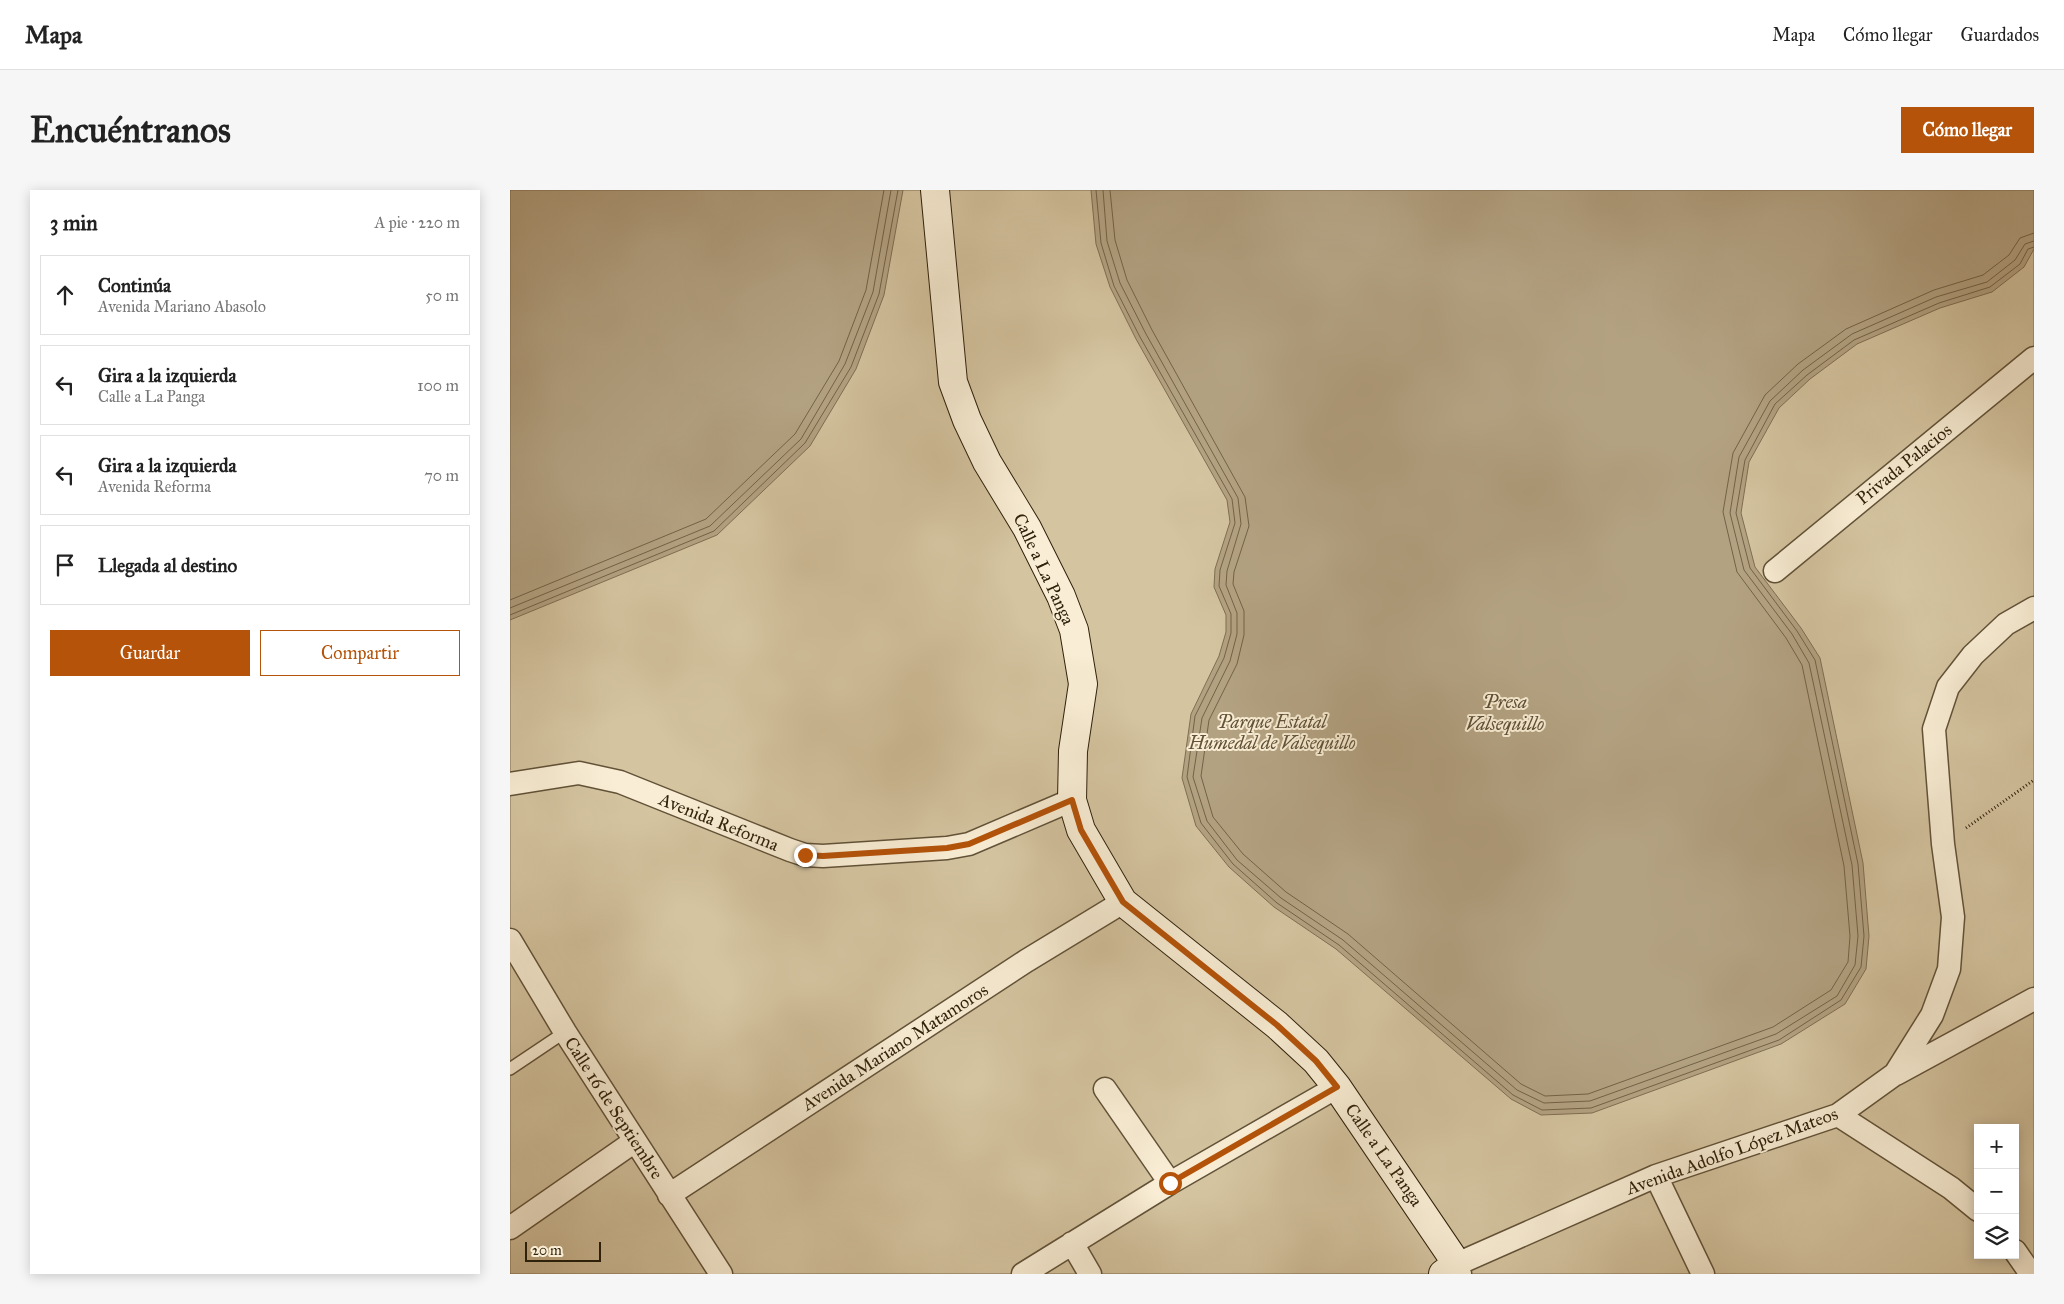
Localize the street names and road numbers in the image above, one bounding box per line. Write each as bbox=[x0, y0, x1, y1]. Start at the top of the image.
street label: Privada Palacios bbox=[1852, 419, 1956, 509]
street label: Calle a La Panga bbox=[1008, 510, 1080, 629]
street label: Avenida Reforma bbox=[655, 788, 782, 856]
street label: Avenida Mariano Matamoros bbox=[797, 979, 992, 1116]
street label: Calle 16 de Septiembre bbox=[560, 1033, 668, 1183]
street label: Calle a La Panga bbox=[1340, 1099, 1428, 1212]
street label: Avenida Adolfo López Mateos bbox=[1622, 1102, 1841, 1200]

